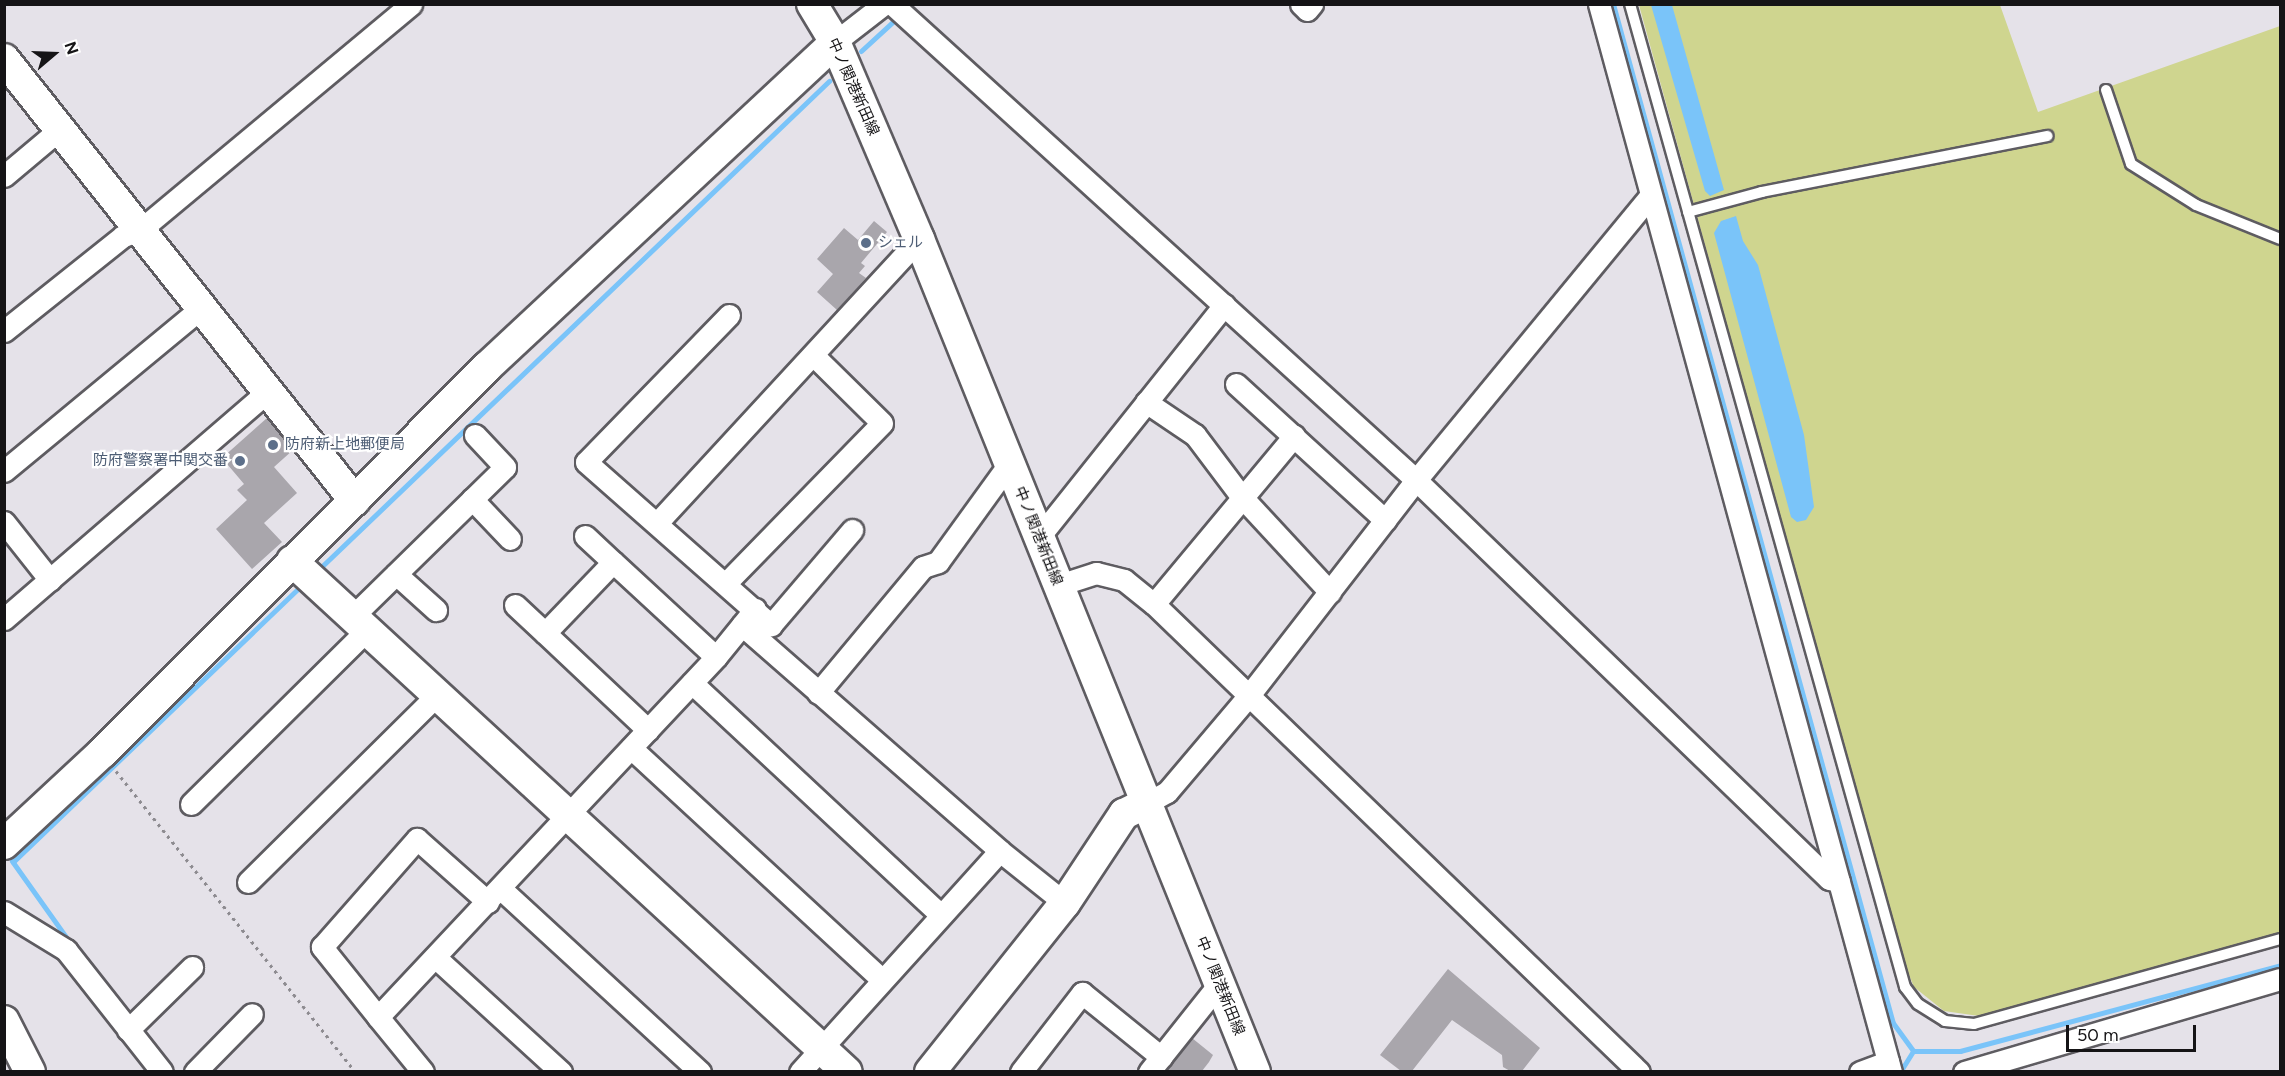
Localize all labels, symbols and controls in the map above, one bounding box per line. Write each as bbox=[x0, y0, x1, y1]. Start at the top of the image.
north arrow bbox=[24, 24, 84, 84]
street label: 中ノ関港新田線 bbox=[823, 35, 883, 139]
text: N bbox=[60, 39, 82, 57]
place label: シェル bbox=[878, 234, 923, 252]
marker: シェル bbox=[859, 236, 873, 250]
place label: 防府新上地郵便局 bbox=[285, 436, 405, 454]
marker: 防府新上地郵便局 bbox=[266, 438, 280, 452]
place label: 防府警察署中関交番 bbox=[93, 452, 228, 470]
marker: 防府警察署中関交番 bbox=[233, 454, 247, 468]
street label: 中ノ関港新田線 bbox=[1010, 484, 1066, 588]
street label: 中ノ関港新田線 bbox=[1192, 934, 1248, 1038]
scale bar bbox=[2069, 1013, 2200, 1051]
text: 50 m bbox=[2077, 1024, 2119, 1046]

